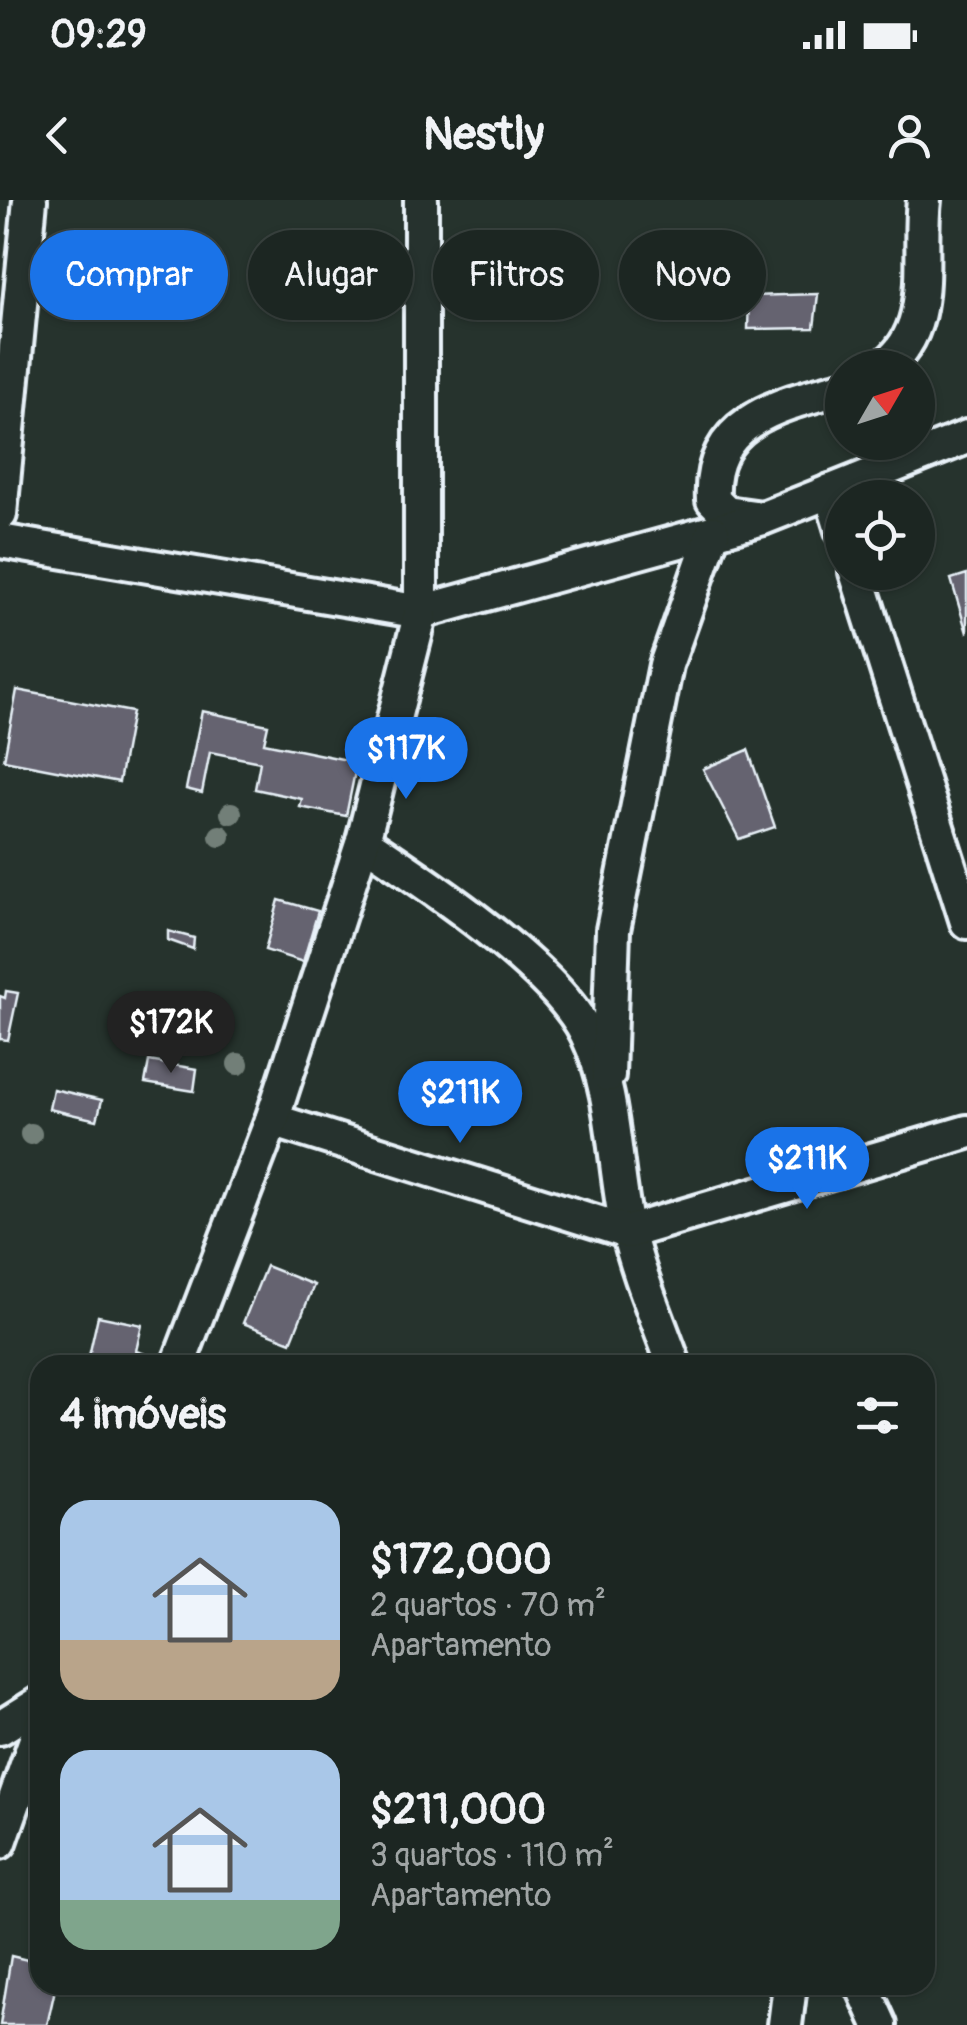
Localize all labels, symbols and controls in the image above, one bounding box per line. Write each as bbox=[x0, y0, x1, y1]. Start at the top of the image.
text: 09:29 bbox=[50, 11, 146, 59]
text: Nestly bbox=[423, 107, 544, 163]
icon: back bbox=[30, 108, 85, 163]
icon: person bbox=[882, 108, 937, 163]
chip: Comprar bbox=[30, 230, 228, 320]
chip: Alugar bbox=[248, 230, 413, 320]
chip: Filtros bbox=[433, 230, 599, 320]
chip: Novo bbox=[619, 230, 766, 320]
north arrow bbox=[825, 350, 935, 460]
map controls bbox=[825, 350, 935, 590]
button: locate bbox=[825, 480, 935, 590]
pin: $117K bbox=[336, 717, 476, 802]
text: $117K bbox=[367, 729, 445, 769]
pin: $172K bbox=[101, 991, 241, 1076]
text: $172K bbox=[129, 1003, 213, 1043]
pin: $211K bbox=[390, 1061, 530, 1146]
text: $211K bbox=[420, 1073, 500, 1113]
pin: $211K bbox=[737, 1127, 877, 1212]
text: $211K bbox=[767, 1139, 847, 1179]
icon: filters bbox=[850, 1388, 905, 1443]
text: 4 imóveis bbox=[60, 1389, 226, 1441]
text: $172,000 bbox=[370, 1534, 552, 1586]
icon: home bbox=[140, 1540, 260, 1660]
text: 2 quartos · 70 m² bbox=[370, 1586, 606, 1626]
text: Apartamento bbox=[370, 1626, 551, 1666]
text: $211,000 bbox=[370, 1784, 546, 1836]
icon: home bbox=[140, 1790, 260, 1910]
text: 3 quartos · 110 m² bbox=[370, 1836, 614, 1876]
text: Apartamento bbox=[370, 1876, 551, 1916]

